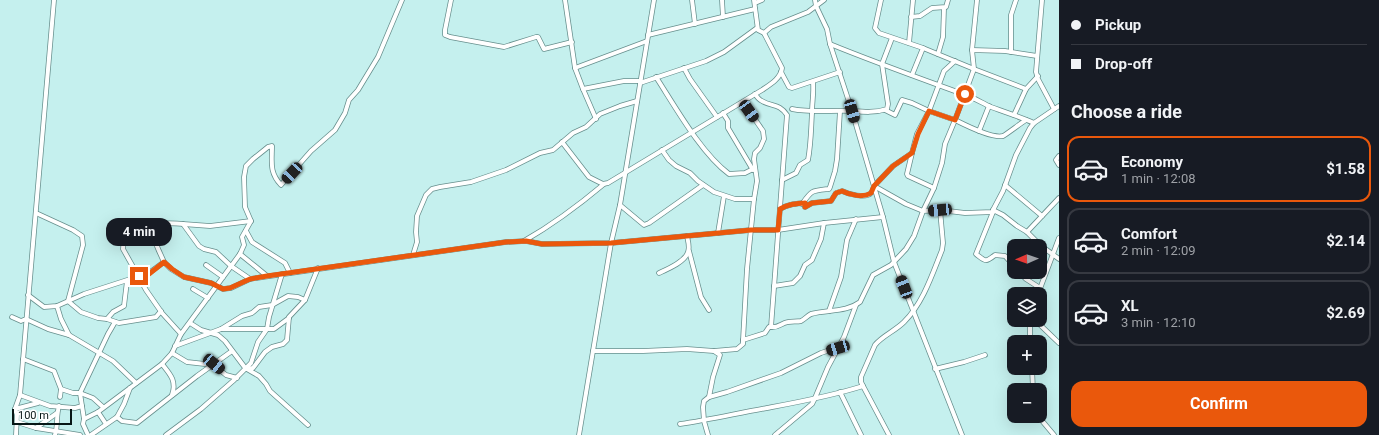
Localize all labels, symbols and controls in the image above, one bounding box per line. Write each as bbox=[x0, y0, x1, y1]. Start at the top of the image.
text: Pickup bbox=[1095, 16, 1141, 34]
text: Drop-off bbox=[1095, 55, 1152, 73]
route start bbox=[956, 85, 974, 103]
car bbox=[737, 98, 761, 124]
car bbox=[843, 98, 861, 124]
text: Choose a ride bbox=[1071, 101, 1182, 122]
icon: car bbox=[1073, 151, 1109, 187]
text: Economy bbox=[1121, 153, 1183, 171]
car bbox=[279, 160, 305, 186]
text: $1.58 bbox=[1326, 160, 1365, 178]
text: 1 min · 12:08 bbox=[1121, 171, 1196, 186]
car bbox=[928, 203, 952, 217]
callout: 4 min bbox=[106, 218, 172, 246]
icon: car bbox=[1073, 223, 1109, 259]
text: 4 min bbox=[123, 224, 155, 239]
text: Comfort bbox=[1121, 225, 1177, 243]
text: $2.14 bbox=[1326, 232, 1365, 250]
north arrow bbox=[1007, 239, 1047, 279]
map controls bbox=[1007, 239, 1047, 423]
text: 2 min · 12:09 bbox=[1121, 243, 1196, 258]
route end bbox=[130, 267, 148, 285]
car bbox=[894, 274, 914, 300]
button: layers bbox=[1007, 287, 1047, 327]
icon: car bbox=[1073, 295, 1109, 331]
text: XL bbox=[1121, 297, 1139, 315]
text: $2.69 bbox=[1326, 304, 1365, 322]
text: 3 min · 12:10 bbox=[1121, 315, 1196, 330]
button: + bbox=[1007, 335, 1047, 375]
car bbox=[825, 339, 851, 357]
car bbox=[201, 352, 227, 376]
button: Confirm bbox=[1071, 381, 1367, 427]
button: − bbox=[1007, 383, 1047, 423]
scale bar bbox=[12, 407, 72, 426]
text: 100 m bbox=[18, 409, 49, 422]

